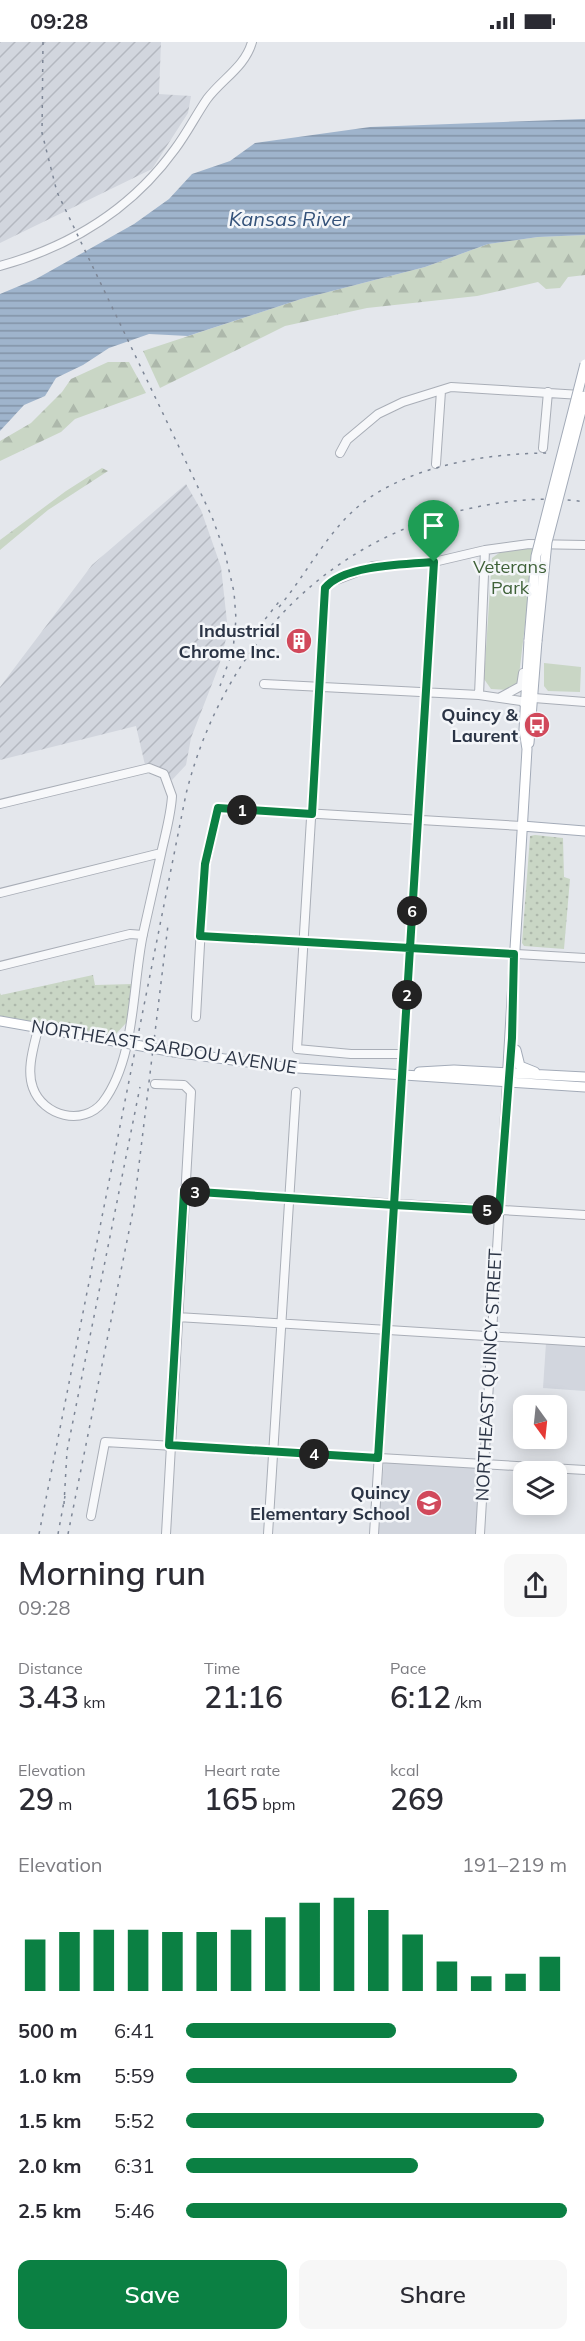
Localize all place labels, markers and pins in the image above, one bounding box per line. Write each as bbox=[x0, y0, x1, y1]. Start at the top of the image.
pin bbox=[408, 500, 459, 562]
place label: Industrial Chrome Inc. bbox=[179, 619, 280, 663]
building icon: Industrial Chrome Inc. bbox=[284, 626, 314, 656]
place label: Quincy & Laurent bbox=[441, 703, 519, 747]
bus stop icon: Quincy & Laurent bbox=[522, 710, 552, 740]
pin: 1 bbox=[227, 795, 257, 825]
pin: 6 bbox=[397, 896, 427, 926]
pin: 2 bbox=[392, 980, 422, 1010]
pin: 3 bbox=[180, 1177, 210, 1207]
pin: 5 bbox=[472, 1195, 502, 1225]
pin: 4 bbox=[299, 1439, 329, 1469]
place label: Quincy Elementary School bbox=[250, 1481, 410, 1525]
school or university icon: Quincy Elementary School bbox=[414, 1488, 444, 1518]

